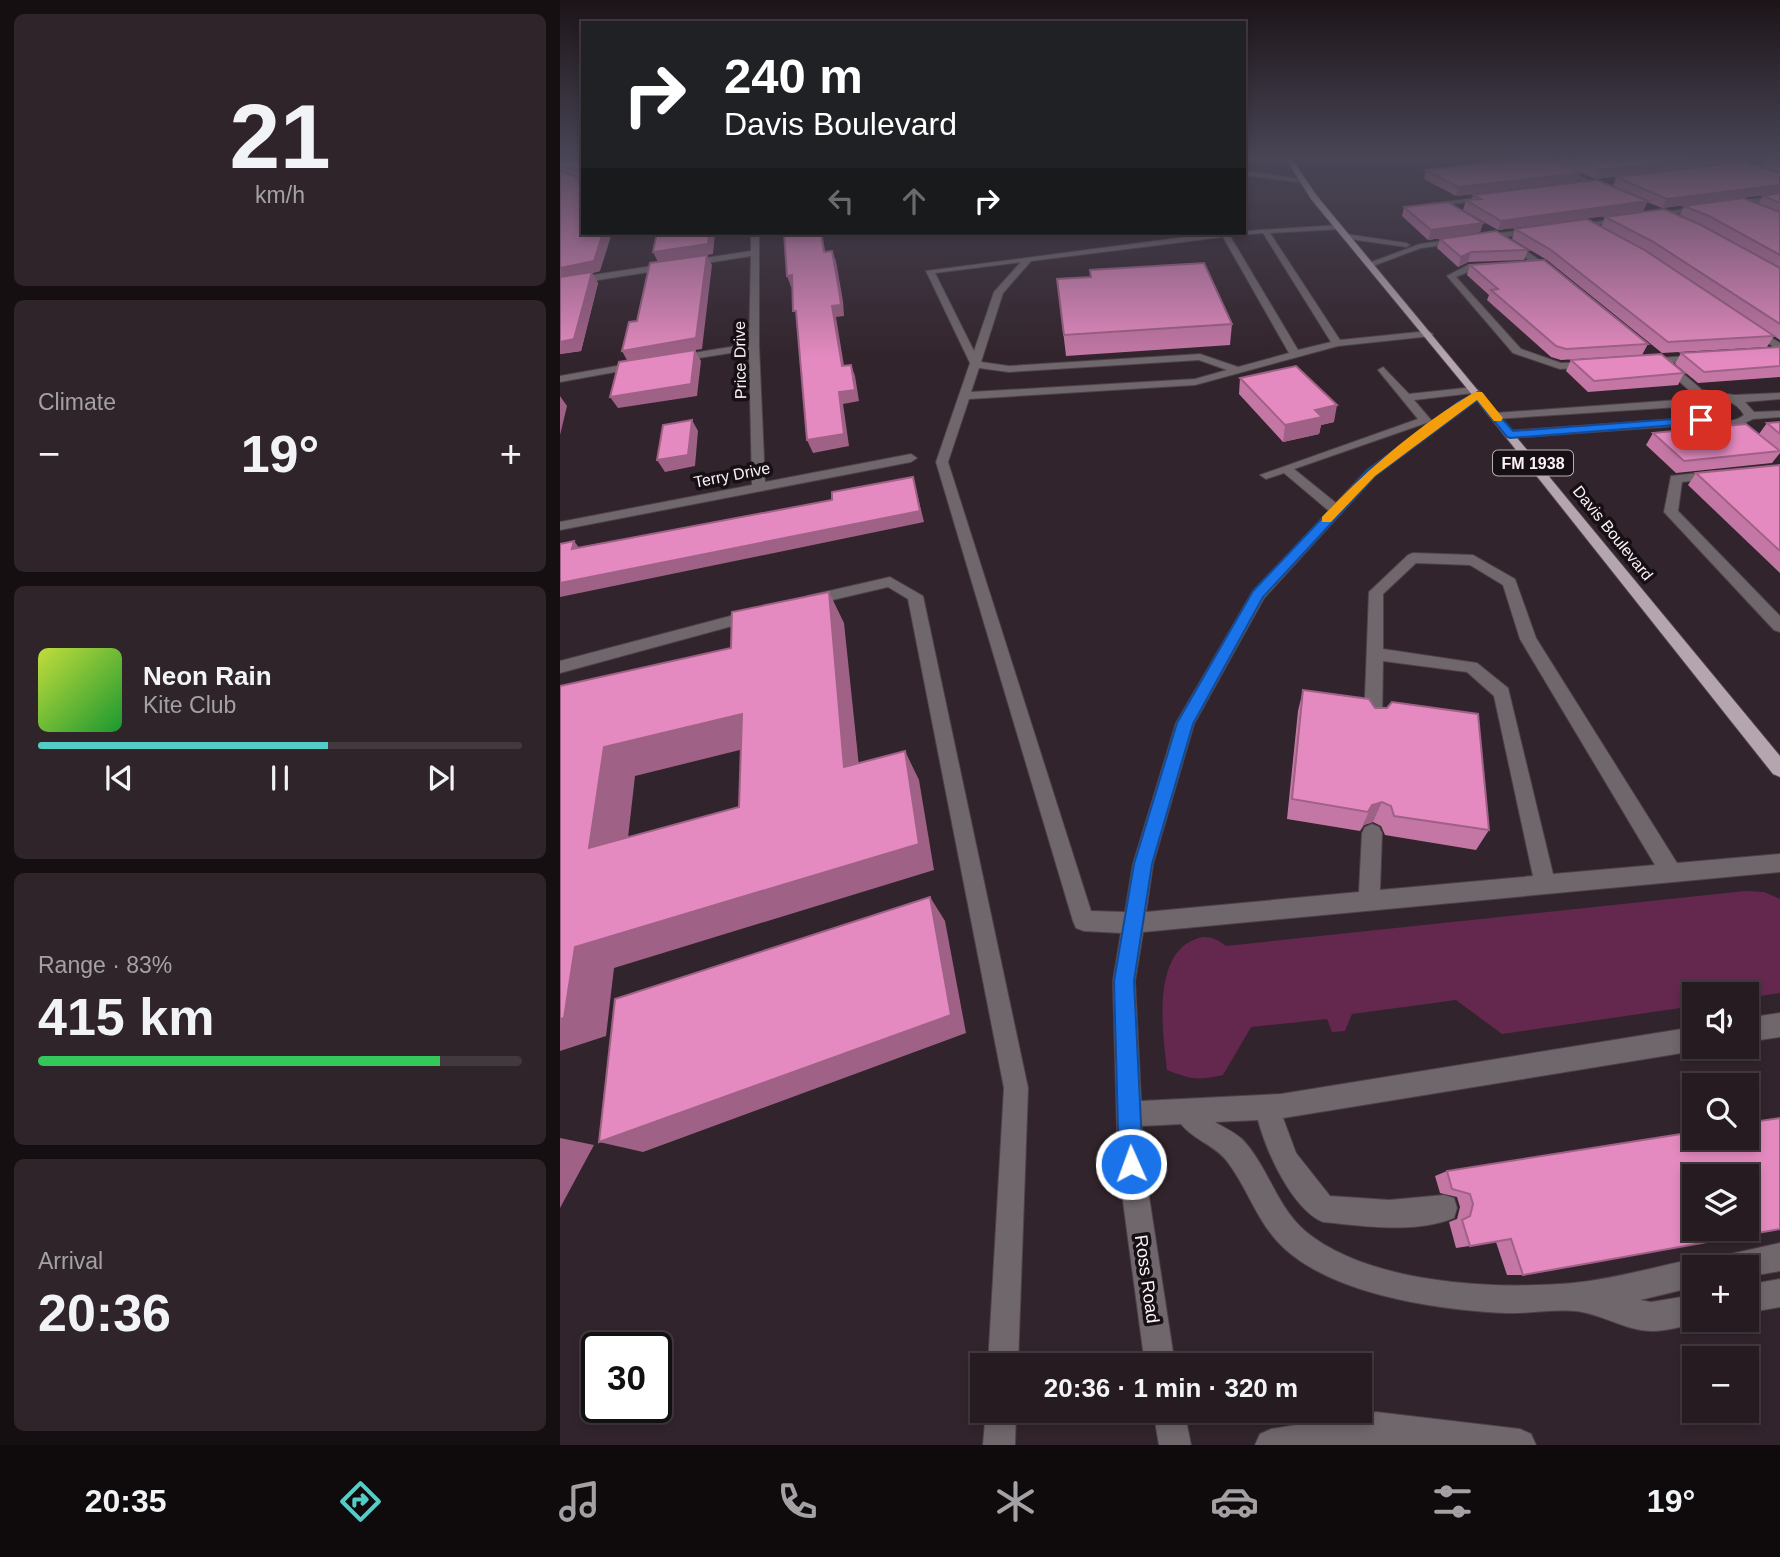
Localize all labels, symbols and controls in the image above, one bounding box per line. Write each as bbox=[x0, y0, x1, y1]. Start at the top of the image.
icon: right bbox=[609, 49, 700, 140]
text: 240 m bbox=[724, 49, 863, 103]
text: 21 bbox=[229, 86, 331, 187]
text: Davis Boulevard bbox=[724, 106, 957, 142]
text: km/h bbox=[255, 182, 305, 208]
icon: left bbox=[822, 182, 860, 220]
icon: ahead bbox=[895, 182, 933, 220]
icon: right bbox=[968, 182, 1006, 220]
street label: Price Drive bbox=[731, 321, 749, 399]
text: Climate bbox=[38, 389, 116, 415]
pin bbox=[1671, 390, 1731, 450]
icon: arrive bbox=[1682, 401, 1720, 439]
text: 19° bbox=[241, 425, 319, 483]
text: − bbox=[38, 433, 60, 475]
text: + bbox=[500, 433, 522, 475]
road number: FM 1938 bbox=[1493, 450, 1573, 476]
street label: Terry Drive bbox=[692, 459, 772, 491]
street label: Davis Boulevard bbox=[1570, 482, 1656, 584]
text: Neon Rain bbox=[143, 661, 272, 691]
text: Kite Club bbox=[143, 692, 236, 718]
icon: previous bbox=[100, 759, 138, 797]
icon: pause bbox=[261, 759, 299, 797]
icon: next bbox=[422, 759, 460, 797]
text: Range · 83% bbox=[38, 952, 172, 978]
map controls bbox=[1682, 982, 1759, 1423]
button: sound bbox=[1682, 982, 1759, 1059]
text: 415 km bbox=[38, 988, 214, 1046]
button: search bbox=[1682, 1073, 1759, 1150]
position arrow bbox=[1094, 1127, 1168, 1201]
button: layers bbox=[1682, 1164, 1759, 1241]
street label: Ross Road bbox=[1131, 1234, 1163, 1324]
text: Arrival bbox=[38, 1248, 103, 1274]
button: + bbox=[1682, 1255, 1759, 1332]
text: 20:36 bbox=[38, 1284, 171, 1342]
speed limit sign: 30 bbox=[581, 1332, 672, 1423]
button: − bbox=[1682, 1346, 1759, 1423]
text: 20:36 · 1 min · 320 m bbox=[1044, 1373, 1298, 1403]
icon: directions bbox=[336, 1477, 385, 1526]
icon: music bbox=[555, 1477, 604, 1526]
icon: phone bbox=[773, 1477, 822, 1526]
icon: climate bbox=[991, 1477, 1040, 1526]
icon: car bbox=[1210, 1477, 1259, 1526]
icon: filters bbox=[1428, 1477, 1477, 1526]
text: 20:35 bbox=[85, 1483, 167, 1519]
text: 19° bbox=[1647, 1483, 1695, 1519]

